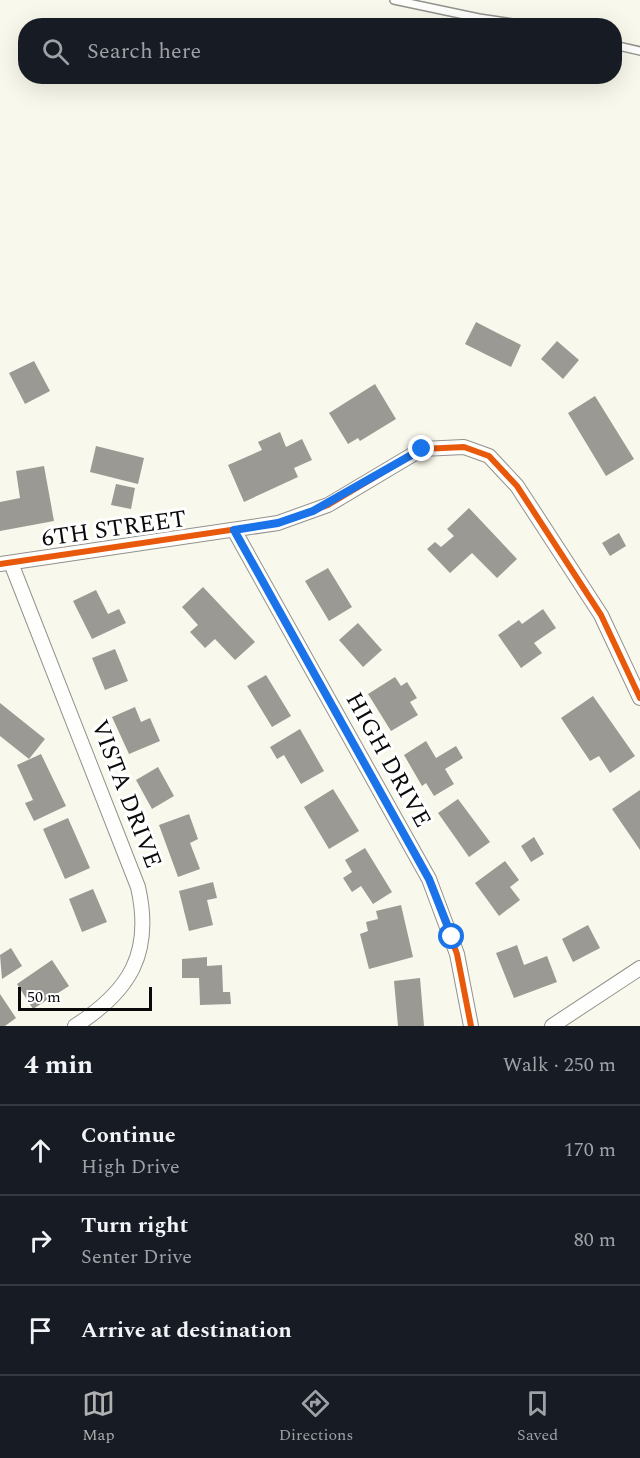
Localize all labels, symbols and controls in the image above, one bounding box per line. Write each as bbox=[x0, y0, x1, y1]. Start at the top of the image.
search box bbox=[18, 18, 622, 84]
icon: search bbox=[39, 35, 72, 68]
text: Search here bbox=[87, 35, 201, 68]
route end bbox=[408, 435, 434, 461]
street label: 6TH STREET bbox=[39, 501, 189, 557]
street label: HIGH DRIVE bbox=[336, 686, 440, 834]
street label: VISTA DRIVE bbox=[81, 714, 171, 874]
route start bbox=[438, 923, 464, 949]
scale bar bbox=[18, 984, 152, 1012]
text: 50 m bbox=[27, 985, 61, 1009]
text: 4 min bbox=[24, 1045, 93, 1085]
text: Walk · 250 m bbox=[503, 1050, 616, 1080]
text: Continue bbox=[81, 1119, 176, 1152]
icon: ahead bbox=[24, 1134, 57, 1167]
text: 170 m bbox=[564, 1135, 616, 1165]
text: High Drive bbox=[81, 1152, 180, 1182]
text: Turn right bbox=[81, 1209, 188, 1242]
icon: right bbox=[24, 1224, 57, 1257]
text: 80 m bbox=[574, 1225, 616, 1255]
text: Senter Drive bbox=[81, 1242, 192, 1272]
icon: arrive bbox=[24, 1314, 57, 1347]
text: Arrive at destination bbox=[81, 1314, 292, 1347]
tab: Map bbox=[82, 1387, 115, 1447]
tab: Directions bbox=[279, 1387, 353, 1447]
tab: Saved bbox=[517, 1387, 558, 1447]

